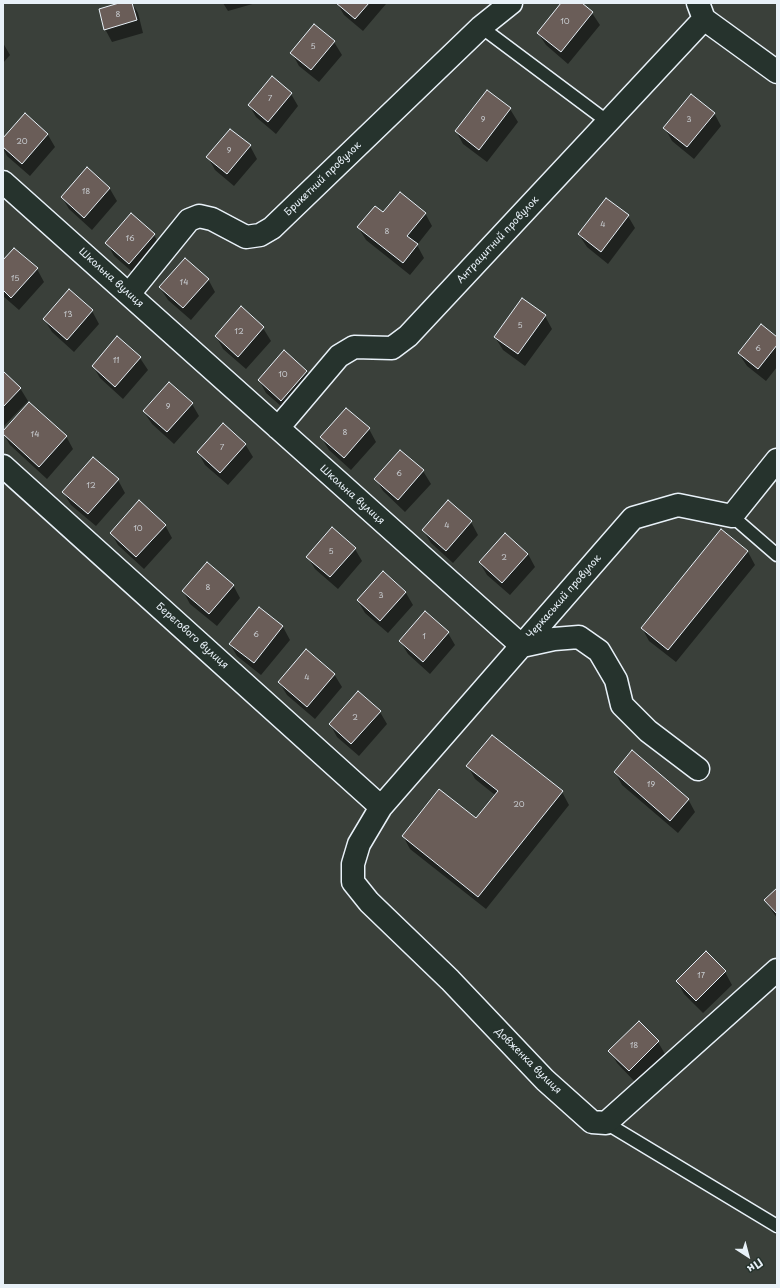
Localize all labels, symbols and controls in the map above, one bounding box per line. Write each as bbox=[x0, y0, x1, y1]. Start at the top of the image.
house number: 8 bbox=[116, 10, 120, 20]
house number: 10 bbox=[560, 17, 570, 27]
house number: 5 bbox=[310, 42, 316, 52]
house number: 7 bbox=[268, 94, 272, 104]
house number: 9 bbox=[481, 115, 485, 125]
house number: 3 bbox=[686, 115, 692, 125]
house number: 20 bbox=[16, 137, 28, 147]
street label: Брикетний провулок bbox=[282, 139, 364, 219]
house number: 9 bbox=[227, 146, 231, 156]
house number: 18 bbox=[82, 187, 90, 197]
street label: Антрацитний провулок bbox=[455, 194, 541, 286]
house number: 4 bbox=[600, 220, 606, 230]
house number: 8 bbox=[385, 227, 389, 237]
house number: 16 bbox=[125, 234, 135, 244]
street label: Школьна вулиця bbox=[76, 246, 146, 310]
house number: 15 bbox=[11, 274, 19, 284]
house number: 14 bbox=[180, 278, 188, 288]
house number: 13 bbox=[64, 310, 72, 320]
house number: 5 bbox=[517, 321, 523, 331]
house number: 12 bbox=[234, 327, 244, 337]
house number: 6 bbox=[755, 344, 761, 354]
house number: 11 bbox=[113, 356, 119, 366]
house number: 10 bbox=[278, 370, 288, 380]
house number: 9 bbox=[166, 402, 170, 412]
house number: 8 bbox=[343, 428, 347, 438]
house number: 14 bbox=[31, 430, 39, 440]
house number: 7 bbox=[220, 443, 224, 453]
street label: Школьна вулиця bbox=[317, 463, 387, 527]
house number: 6 bbox=[396, 469, 402, 479]
house number: 12 bbox=[86, 481, 96, 491]
house number: 4 bbox=[444, 521, 450, 531]
house number: 10 bbox=[133, 524, 143, 534]
house number: 5 bbox=[328, 547, 334, 557]
house number: 2 bbox=[501, 553, 507, 563]
street label: Черкаський провулок bbox=[524, 553, 604, 641]
house number: 8 bbox=[206, 583, 210, 593]
house number: 3 bbox=[378, 591, 384, 601]
street label: Берегового вулиця bbox=[153, 600, 231, 672]
house number: 6 bbox=[253, 630, 259, 640]
house number: 1 bbox=[422, 632, 426, 642]
house number: 4 bbox=[304, 673, 310, 683]
house number: 2 bbox=[352, 713, 358, 723]
house number: 19 bbox=[647, 780, 655, 790]
house number: 20 bbox=[513, 800, 525, 810]
house number: 17 bbox=[697, 971, 705, 981]
street label: Довженка вулиця bbox=[492, 1025, 564, 1097]
house number: 18 bbox=[630, 1041, 638, 1051]
north arrow bbox=[728, 1236, 768, 1276]
text: Пн bbox=[744, 1255, 767, 1278]

